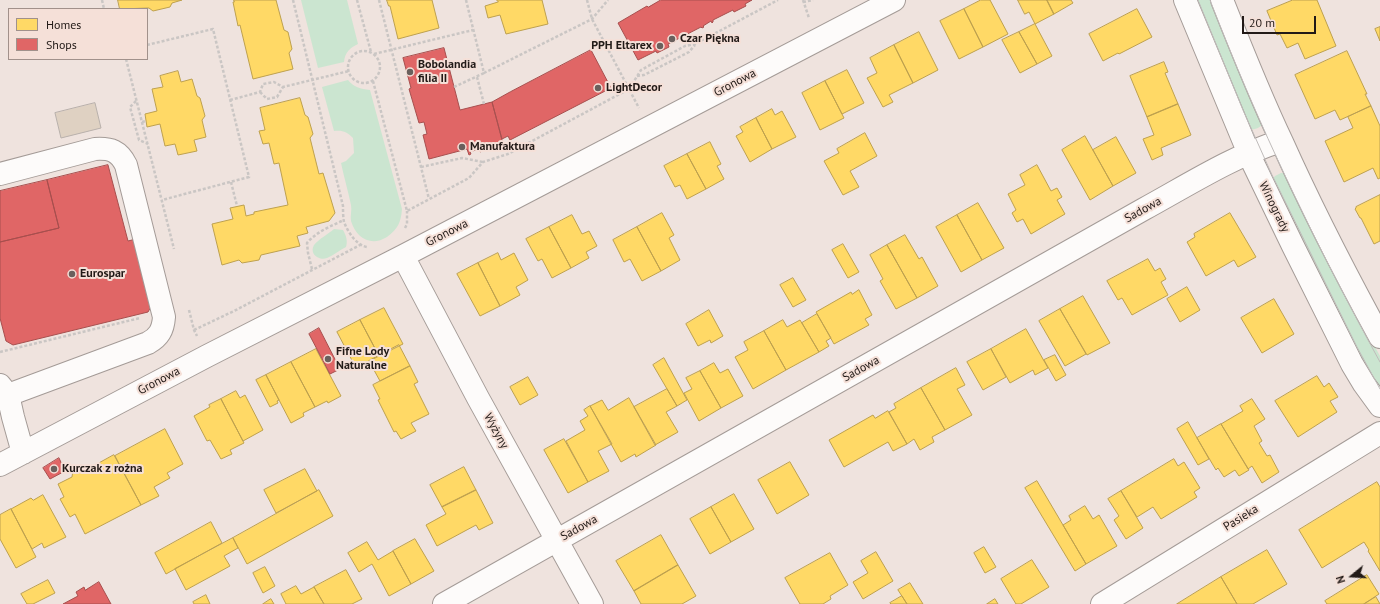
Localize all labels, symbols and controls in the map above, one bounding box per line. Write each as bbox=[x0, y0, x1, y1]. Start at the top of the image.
legend bbox=[8, 8, 148, 60]
scale bar bbox=[1244, 8, 1318, 34]
text: 20 m bbox=[1249, 15, 1275, 30]
text: Homes bbox=[46, 17, 81, 32]
place label: Czar Piękna bbox=[680, 32, 740, 46]
marker: Czar Piękna bbox=[667, 34, 677, 44]
text: Shops bbox=[46, 37, 77, 52]
place label: PPH Eltarex bbox=[591, 39, 652, 53]
marker: PPH Eltarex bbox=[655, 41, 665, 51]
place label: Bobolandia filia II bbox=[418, 58, 476, 86]
street label: Gronowa bbox=[712, 66, 758, 100]
marker: Bobolandia filia II bbox=[405, 67, 415, 77]
place label: LightDecor bbox=[606, 81, 662, 95]
marker: LightDecor bbox=[593, 83, 603, 93]
place label: Manufaktura bbox=[470, 140, 535, 154]
marker: Manufaktura bbox=[457, 142, 467, 152]
street label: Winogrady bbox=[1256, 179, 1292, 235]
street label: Sadowa bbox=[1122, 194, 1164, 226]
street label: Gronowa bbox=[423, 216, 471, 250]
place label: Eurospar bbox=[80, 267, 125, 281]
marker: Eurospar bbox=[67, 269, 77, 279]
place label: Fifne Lody Naturalne bbox=[336, 345, 389, 373]
street label: Sadowa bbox=[840, 353, 882, 385]
marker: Fifne Lody Naturalne bbox=[323, 354, 333, 364]
street label: Gronowa bbox=[136, 364, 182, 398]
street label: Wyżyny bbox=[480, 411, 512, 451]
place label: Kurczak z rożna bbox=[62, 462, 142, 476]
marker: Kurczak z rożna bbox=[49, 464, 59, 474]
street label: Pasieka bbox=[1221, 502, 1261, 534]
street label: Sadowa bbox=[558, 512, 600, 544]
north arrow bbox=[1332, 556, 1372, 596]
text: N bbox=[1333, 574, 1348, 585]

